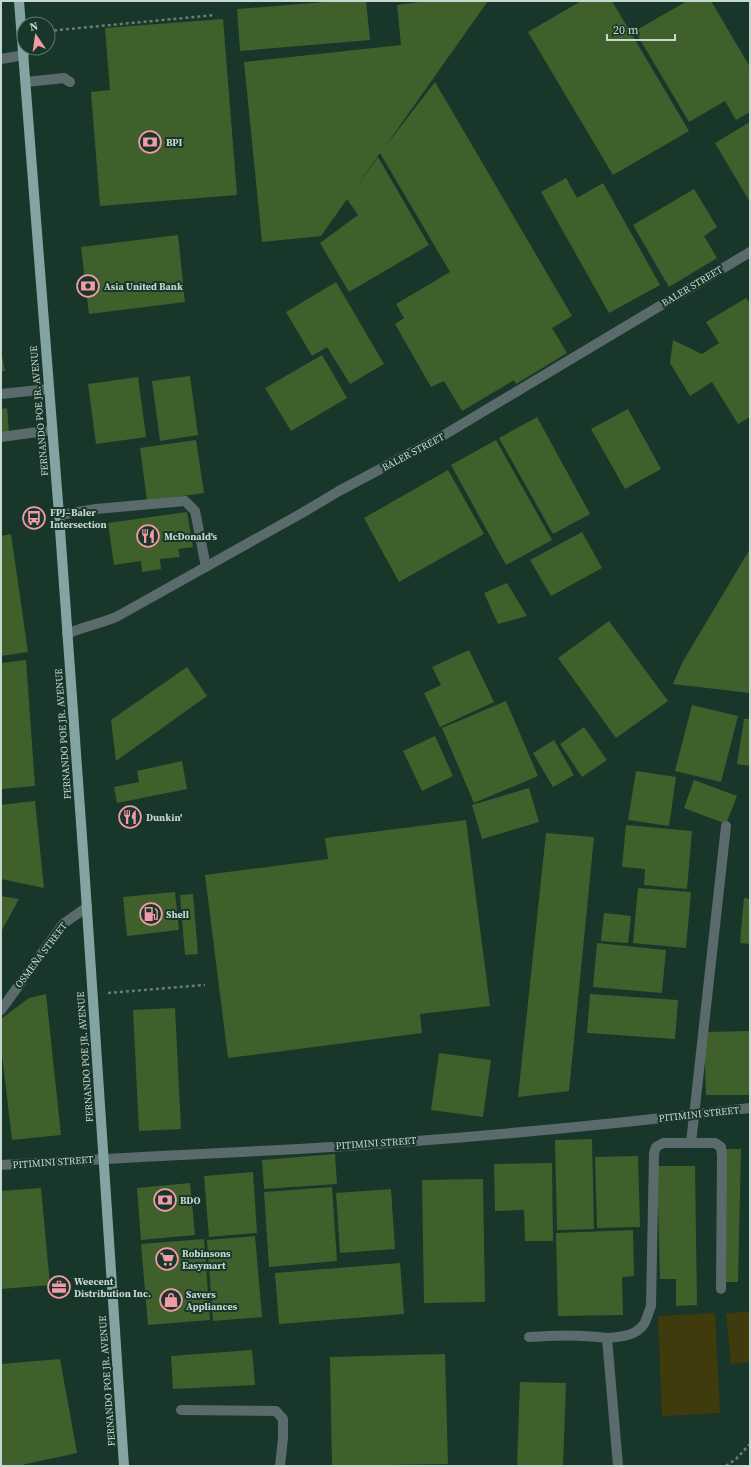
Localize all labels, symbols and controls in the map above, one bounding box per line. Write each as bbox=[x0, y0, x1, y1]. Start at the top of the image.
north arrow bbox=[16, 16, 56, 56]
scale bar bbox=[607, 16, 675, 42]
text: N bbox=[28, 19, 39, 35]
text: 20 m bbox=[613, 22, 639, 38]
bank icon: BPI bbox=[137, 129, 163, 155]
place label: BPI bbox=[166, 136, 182, 149]
street label: BALER STREET bbox=[659, 263, 725, 309]
bank icon: Asia United Bank bbox=[75, 273, 101, 299]
place label: Asia United Bank bbox=[104, 280, 183, 293]
street label: FERNANDO POE JR. AVENUE bbox=[27, 345, 51, 477]
street label: BALER STREET bbox=[380, 430, 446, 474]
bus stop icon: FPJ–Baler Intersection bbox=[21, 505, 47, 531]
place label: FPJ–Baler Intersection bbox=[50, 506, 107, 531]
restaurant icon: McDonald's bbox=[135, 523, 161, 549]
place label: McDonald's bbox=[164, 530, 218, 543]
street label: FERNANDO POE JR. AVENUE bbox=[52, 668, 74, 800]
restaurant icon: Dunkin' bbox=[117, 804, 143, 830]
place label: Dunkin' bbox=[146, 811, 182, 824]
fuel station icon: Shell bbox=[138, 901, 164, 927]
place label: Shell bbox=[166, 908, 189, 921]
street label: OSMEÑA STREET bbox=[12, 920, 70, 990]
street label: FERNANDO POE JR. AVENUE bbox=[74, 991, 96, 1123]
street label: PITIMINI STREET bbox=[658, 1103, 740, 1125]
street label: PITIMINI STREET bbox=[335, 1134, 417, 1152]
street label: PITIMINI STREET bbox=[12, 1153, 94, 1171]
bank icon: BDO bbox=[152, 1187, 178, 1213]
place label: BDO bbox=[180, 1194, 201, 1207]
supermarket icon: Robinsons Easymart bbox=[154, 1246, 180, 1272]
place label: Robinsons Easymart bbox=[182, 1247, 231, 1272]
office icon: Weecent Distribution Inc. bbox=[46, 1274, 72, 1300]
place label: Weecent Distribution Inc. bbox=[74, 1275, 151, 1300]
shop icon: Savers Appliances bbox=[158, 1287, 184, 1313]
place label: Savers Appliances bbox=[186, 1288, 238, 1313]
street label: FERNANDO POE JR. AVENUE bbox=[96, 1315, 118, 1447]

